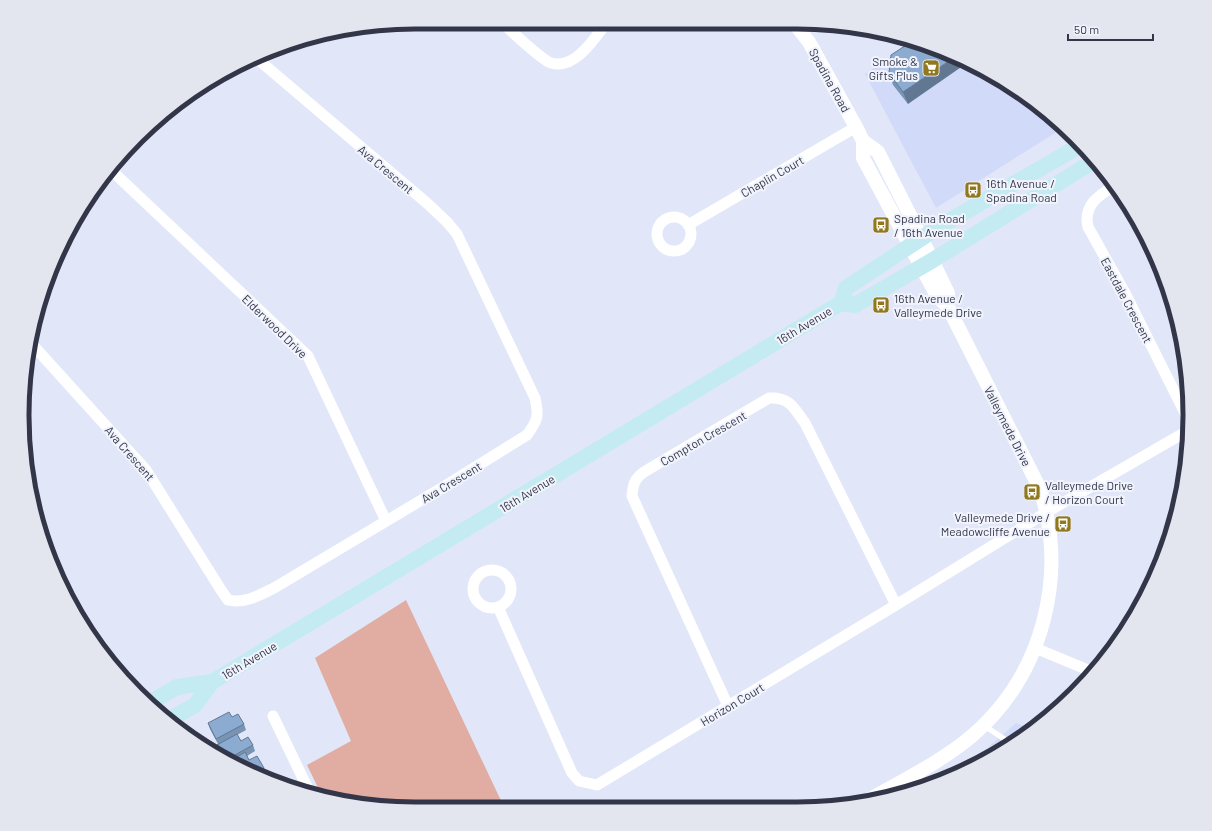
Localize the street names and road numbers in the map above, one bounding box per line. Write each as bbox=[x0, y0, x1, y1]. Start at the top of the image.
street label: Spadina Road bbox=[807, 46, 853, 114]
street label: Ava Crescent bbox=[355, 142, 417, 196]
street label: Chaplin Court bbox=[738, 152, 806, 200]
street label: Eastdale Crescent bbox=[1099, 255, 1155, 345]
street label: Elderwood Drive bbox=[240, 291, 310, 361]
street label: 16th Avenue bbox=[774, 303, 834, 347]
street label: Valleymede Drive bbox=[982, 384, 1034, 468]
street label: Compton Crescent bbox=[657, 408, 749, 468]
street label: Ava Crescent bbox=[102, 423, 158, 483]
street label: Ava Crescent bbox=[418, 458, 484, 506]
street label: 16th Avenue bbox=[497, 471, 557, 515]
street label: 16th Avenue bbox=[219, 638, 279, 682]
street label: Horizon Court bbox=[698, 680, 766, 728]

